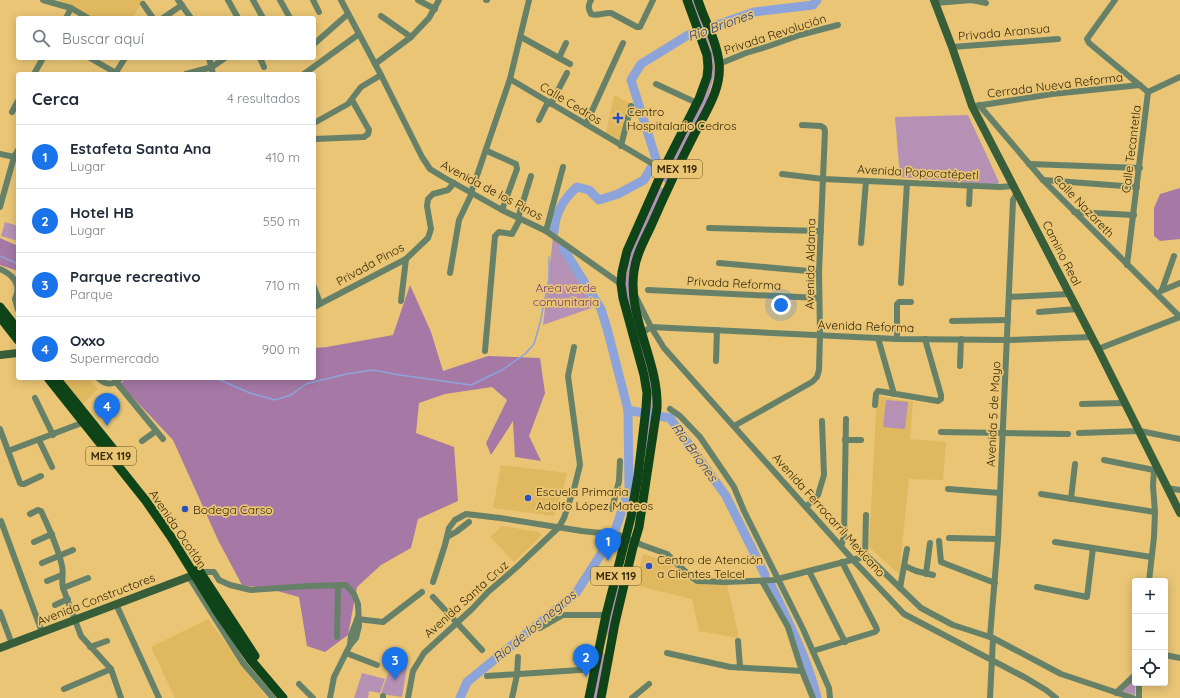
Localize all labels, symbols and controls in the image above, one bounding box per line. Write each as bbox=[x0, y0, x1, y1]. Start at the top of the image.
water label: Rio Briones bbox=[685, 6, 756, 44]
street label: Privada Revolución bbox=[722, 10, 828, 58]
search box bbox=[16, 16, 316, 60]
street label: Privada Aransua bbox=[958, 21, 1050, 43]
icon: search bbox=[30, 27, 52, 49]
text: Buscar aquí bbox=[62, 29, 144, 48]
street label: Cerrada Nueva Reforma bbox=[986, 69, 1124, 101]
street label: Calle Cedros bbox=[537, 79, 605, 128]
text: Cerca bbox=[32, 88, 79, 109]
text: 4 resultados bbox=[227, 90, 300, 106]
place label: Centro Hospitalario Cedros bbox=[627, 104, 737, 133]
street label: Calle Tecantetla bbox=[1118, 104, 1144, 194]
marker: Centro Hospitalario Cedros bbox=[612, 112, 624, 124]
text: Estafeta Santa Ana bbox=[70, 139, 211, 158]
text: 1 bbox=[42, 149, 48, 165]
text: 410 m bbox=[265, 149, 300, 165]
street label: Avenida de los Pinos bbox=[438, 157, 546, 223]
text: Lugar bbox=[70, 158, 105, 174]
road number: MEX 119 bbox=[652, 160, 702, 178]
street label: Avenida Popocatépetl bbox=[857, 161, 979, 183]
street label: Calle Nazareth bbox=[1050, 171, 1118, 241]
text: Hotel HB bbox=[70, 203, 134, 222]
text: 2 bbox=[41, 213, 49, 229]
text: 550 m bbox=[263, 213, 300, 229]
street label: Avenida Aldama bbox=[802, 218, 818, 310]
street label: Camino Real bbox=[1039, 218, 1085, 288]
text: Lugar bbox=[70, 222, 105, 238]
street label: Privada Pinos bbox=[333, 239, 407, 289]
text: Parque recreativo bbox=[70, 267, 201, 286]
street label: Privada Reforma bbox=[686, 273, 782, 293]
text: 3 bbox=[42, 277, 48, 293]
text: 710 m bbox=[265, 277, 300, 293]
park label: Area verde comunitaria bbox=[533, 280, 599, 309]
text: Parque bbox=[70, 286, 113, 302]
your location bbox=[771, 295, 791, 315]
street label: Avenida Reforma bbox=[817, 317, 915, 335]
text: Oxxo bbox=[70, 331, 105, 350]
text: 4 bbox=[41, 341, 49, 357]
text: 900 m bbox=[262, 341, 300, 357]
text: Supermercado bbox=[70, 350, 159, 366]
street label: Avenida 5 de Mayo bbox=[983, 361, 1003, 467]
pin: 4 bbox=[94, 393, 120, 426]
water label: Rio Briones bbox=[669, 420, 722, 485]
road number: MEX 119 bbox=[86, 447, 136, 465]
street label: Avenida Ferrocarril Mexicano bbox=[769, 450, 889, 580]
place label: Escuela Primaria Adolfo López Mateos bbox=[536, 484, 653, 513]
street label: Avenida Ocotlán bbox=[146, 487, 210, 571]
marker: Escuela Primaria Adolfo López Mateos bbox=[523, 493, 533, 503]
place label: Bodega Carso bbox=[193, 502, 273, 517]
marker: Bodega Carso bbox=[180, 504, 190, 514]
pin: 1 bbox=[595, 528, 621, 561]
place label: Centro de Atención a Clientes Telcel bbox=[657, 552, 763, 581]
street label: Avenida Santa Cruz bbox=[421, 557, 511, 641]
marker: Centro de Atención a Clientes Telcel bbox=[644, 561, 654, 571]
road number: MEX 119 bbox=[591, 567, 641, 585]
street label: Avenida Constructores bbox=[35, 569, 157, 628]
map controls bbox=[1132, 578, 1168, 686]
button: + bbox=[1132, 578, 1168, 614]
water label: Rio de los negros bbox=[489, 586, 580, 665]
button: − bbox=[1132, 614, 1168, 650]
pin: 2 bbox=[573, 644, 599, 677]
pin: 3 bbox=[382, 647, 408, 680]
button: locate bbox=[1132, 650, 1168, 686]

